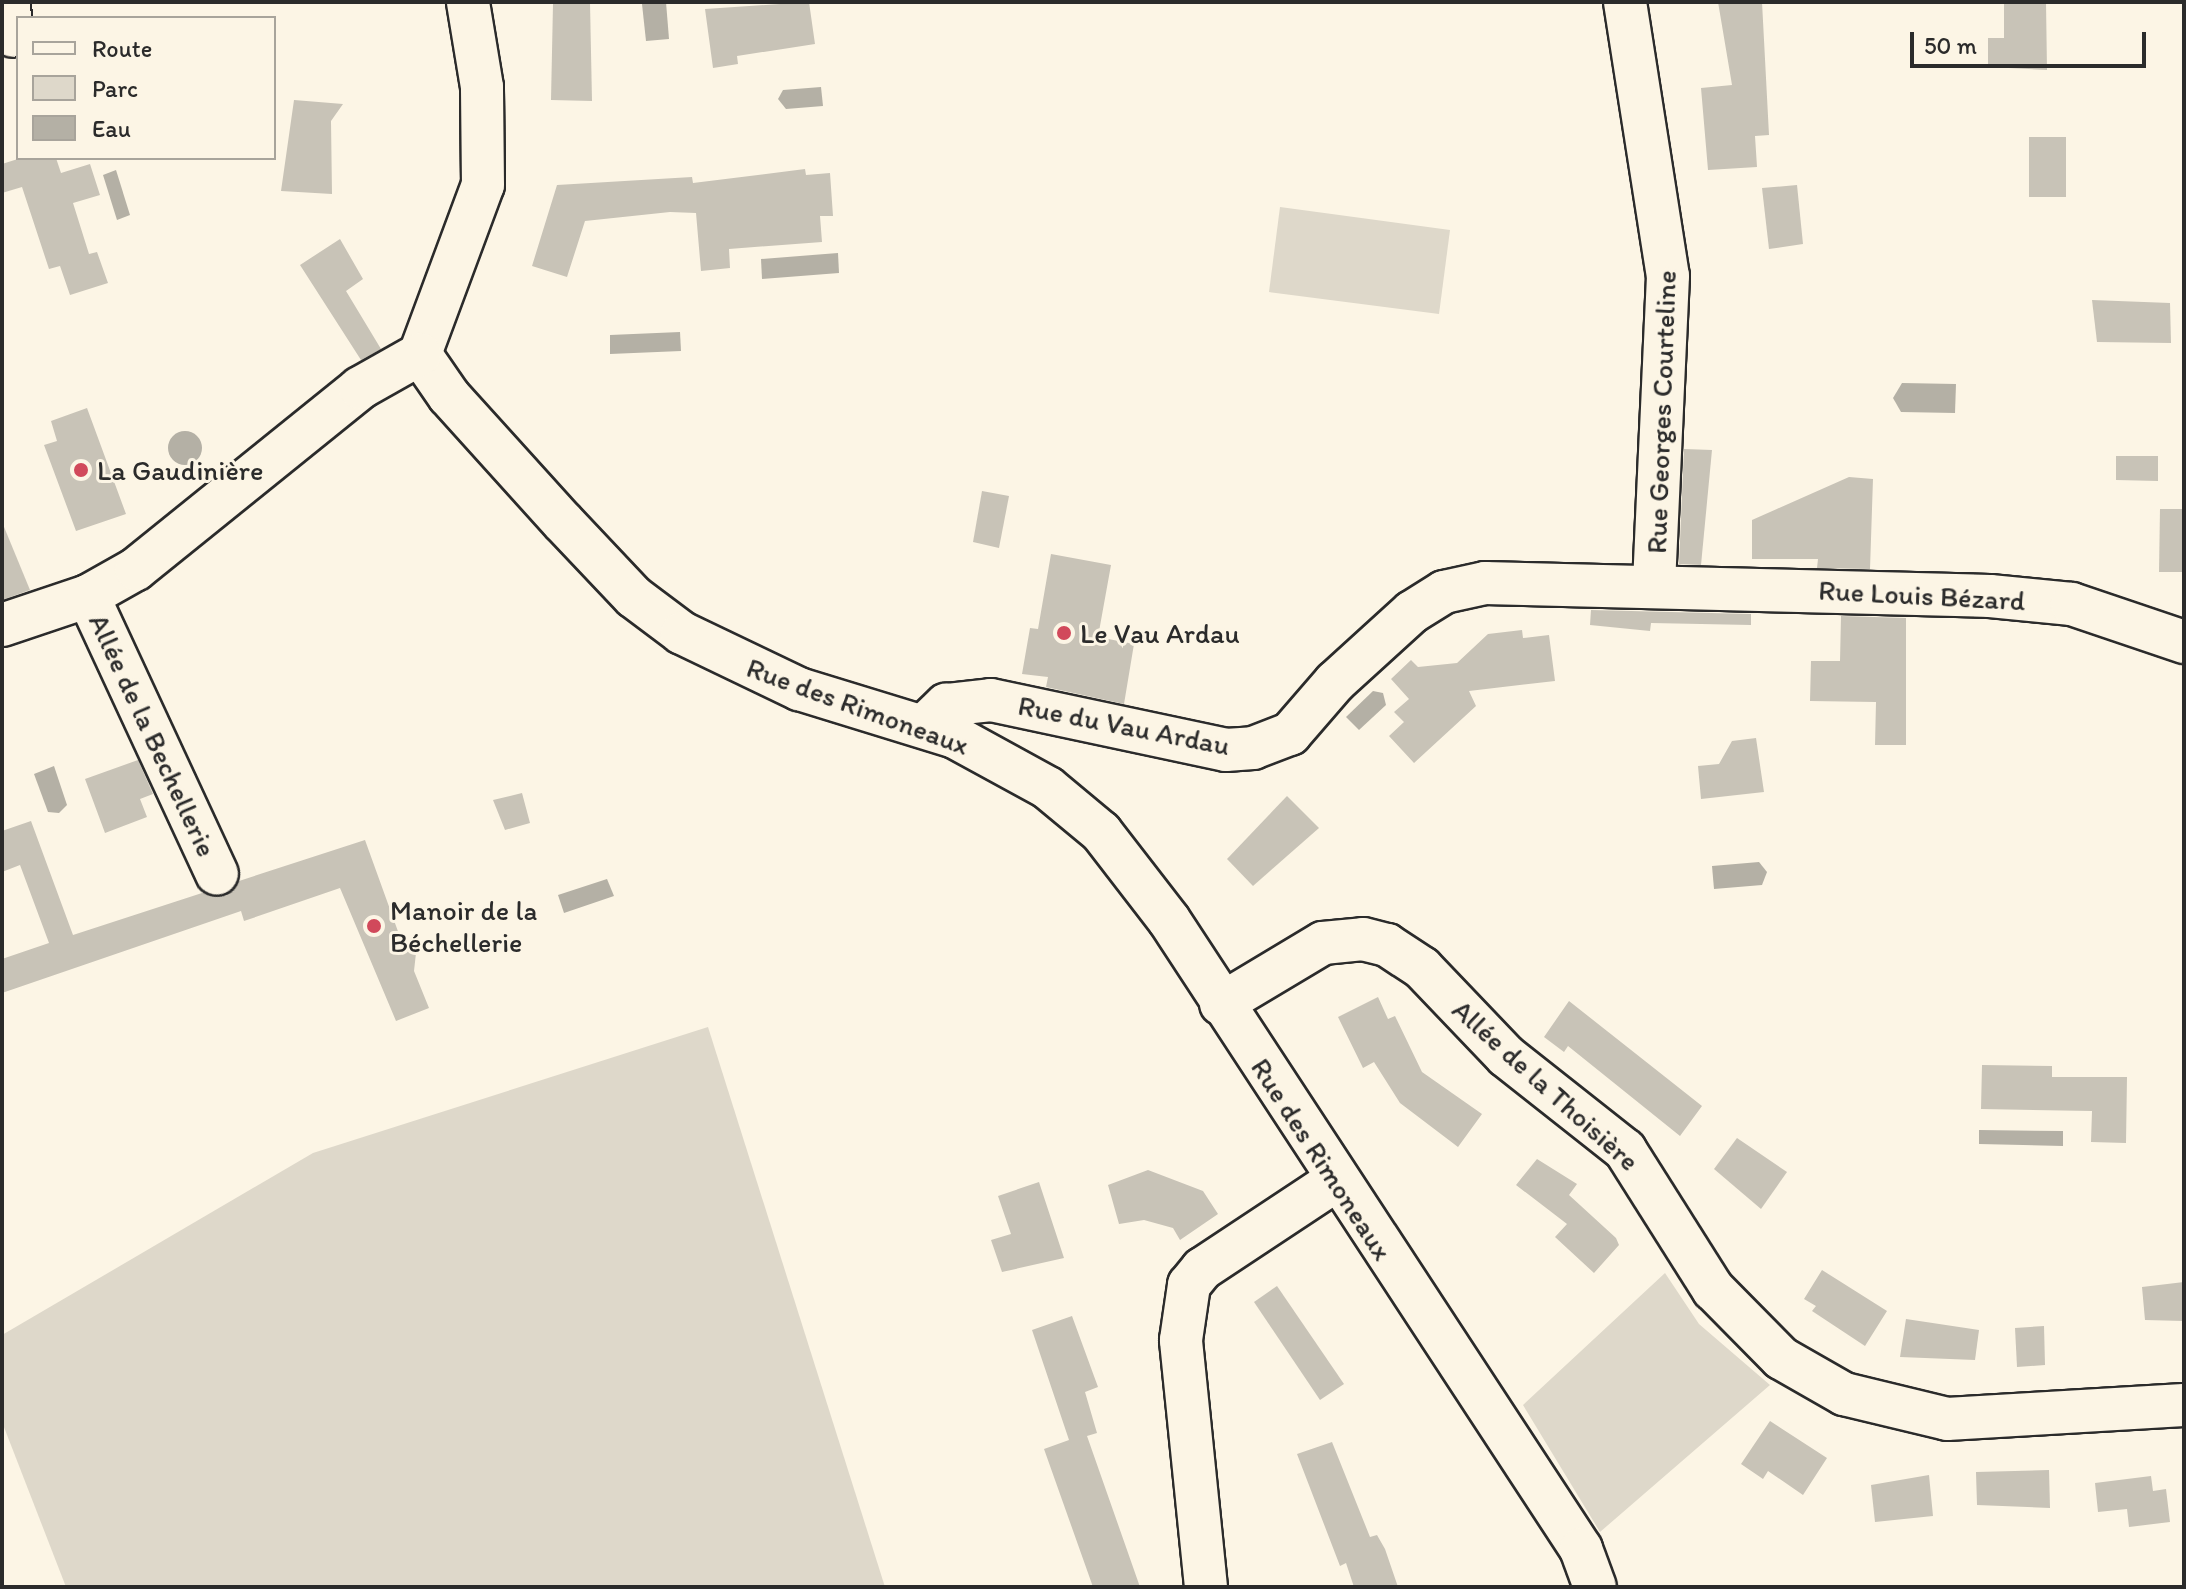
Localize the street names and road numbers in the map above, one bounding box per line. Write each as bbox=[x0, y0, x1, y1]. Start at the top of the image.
street label: Rue Georges Courteline bbox=[1639, 270, 1683, 554]
street label: Rue Louis Bézard bbox=[1818, 573, 2026, 617]
street label: Allée de la Bechellerie bbox=[82, 609, 224, 861]
street label: Rue des Rimoneaux bbox=[743, 650, 973, 762]
street label: Rue du Vau Ardau bbox=[1015, 688, 1233, 762]
street label: Allée de la Thoisière bbox=[1445, 992, 1647, 1178]
street label: Rue des Rimoneaux bbox=[1244, 1052, 1400, 1266]

